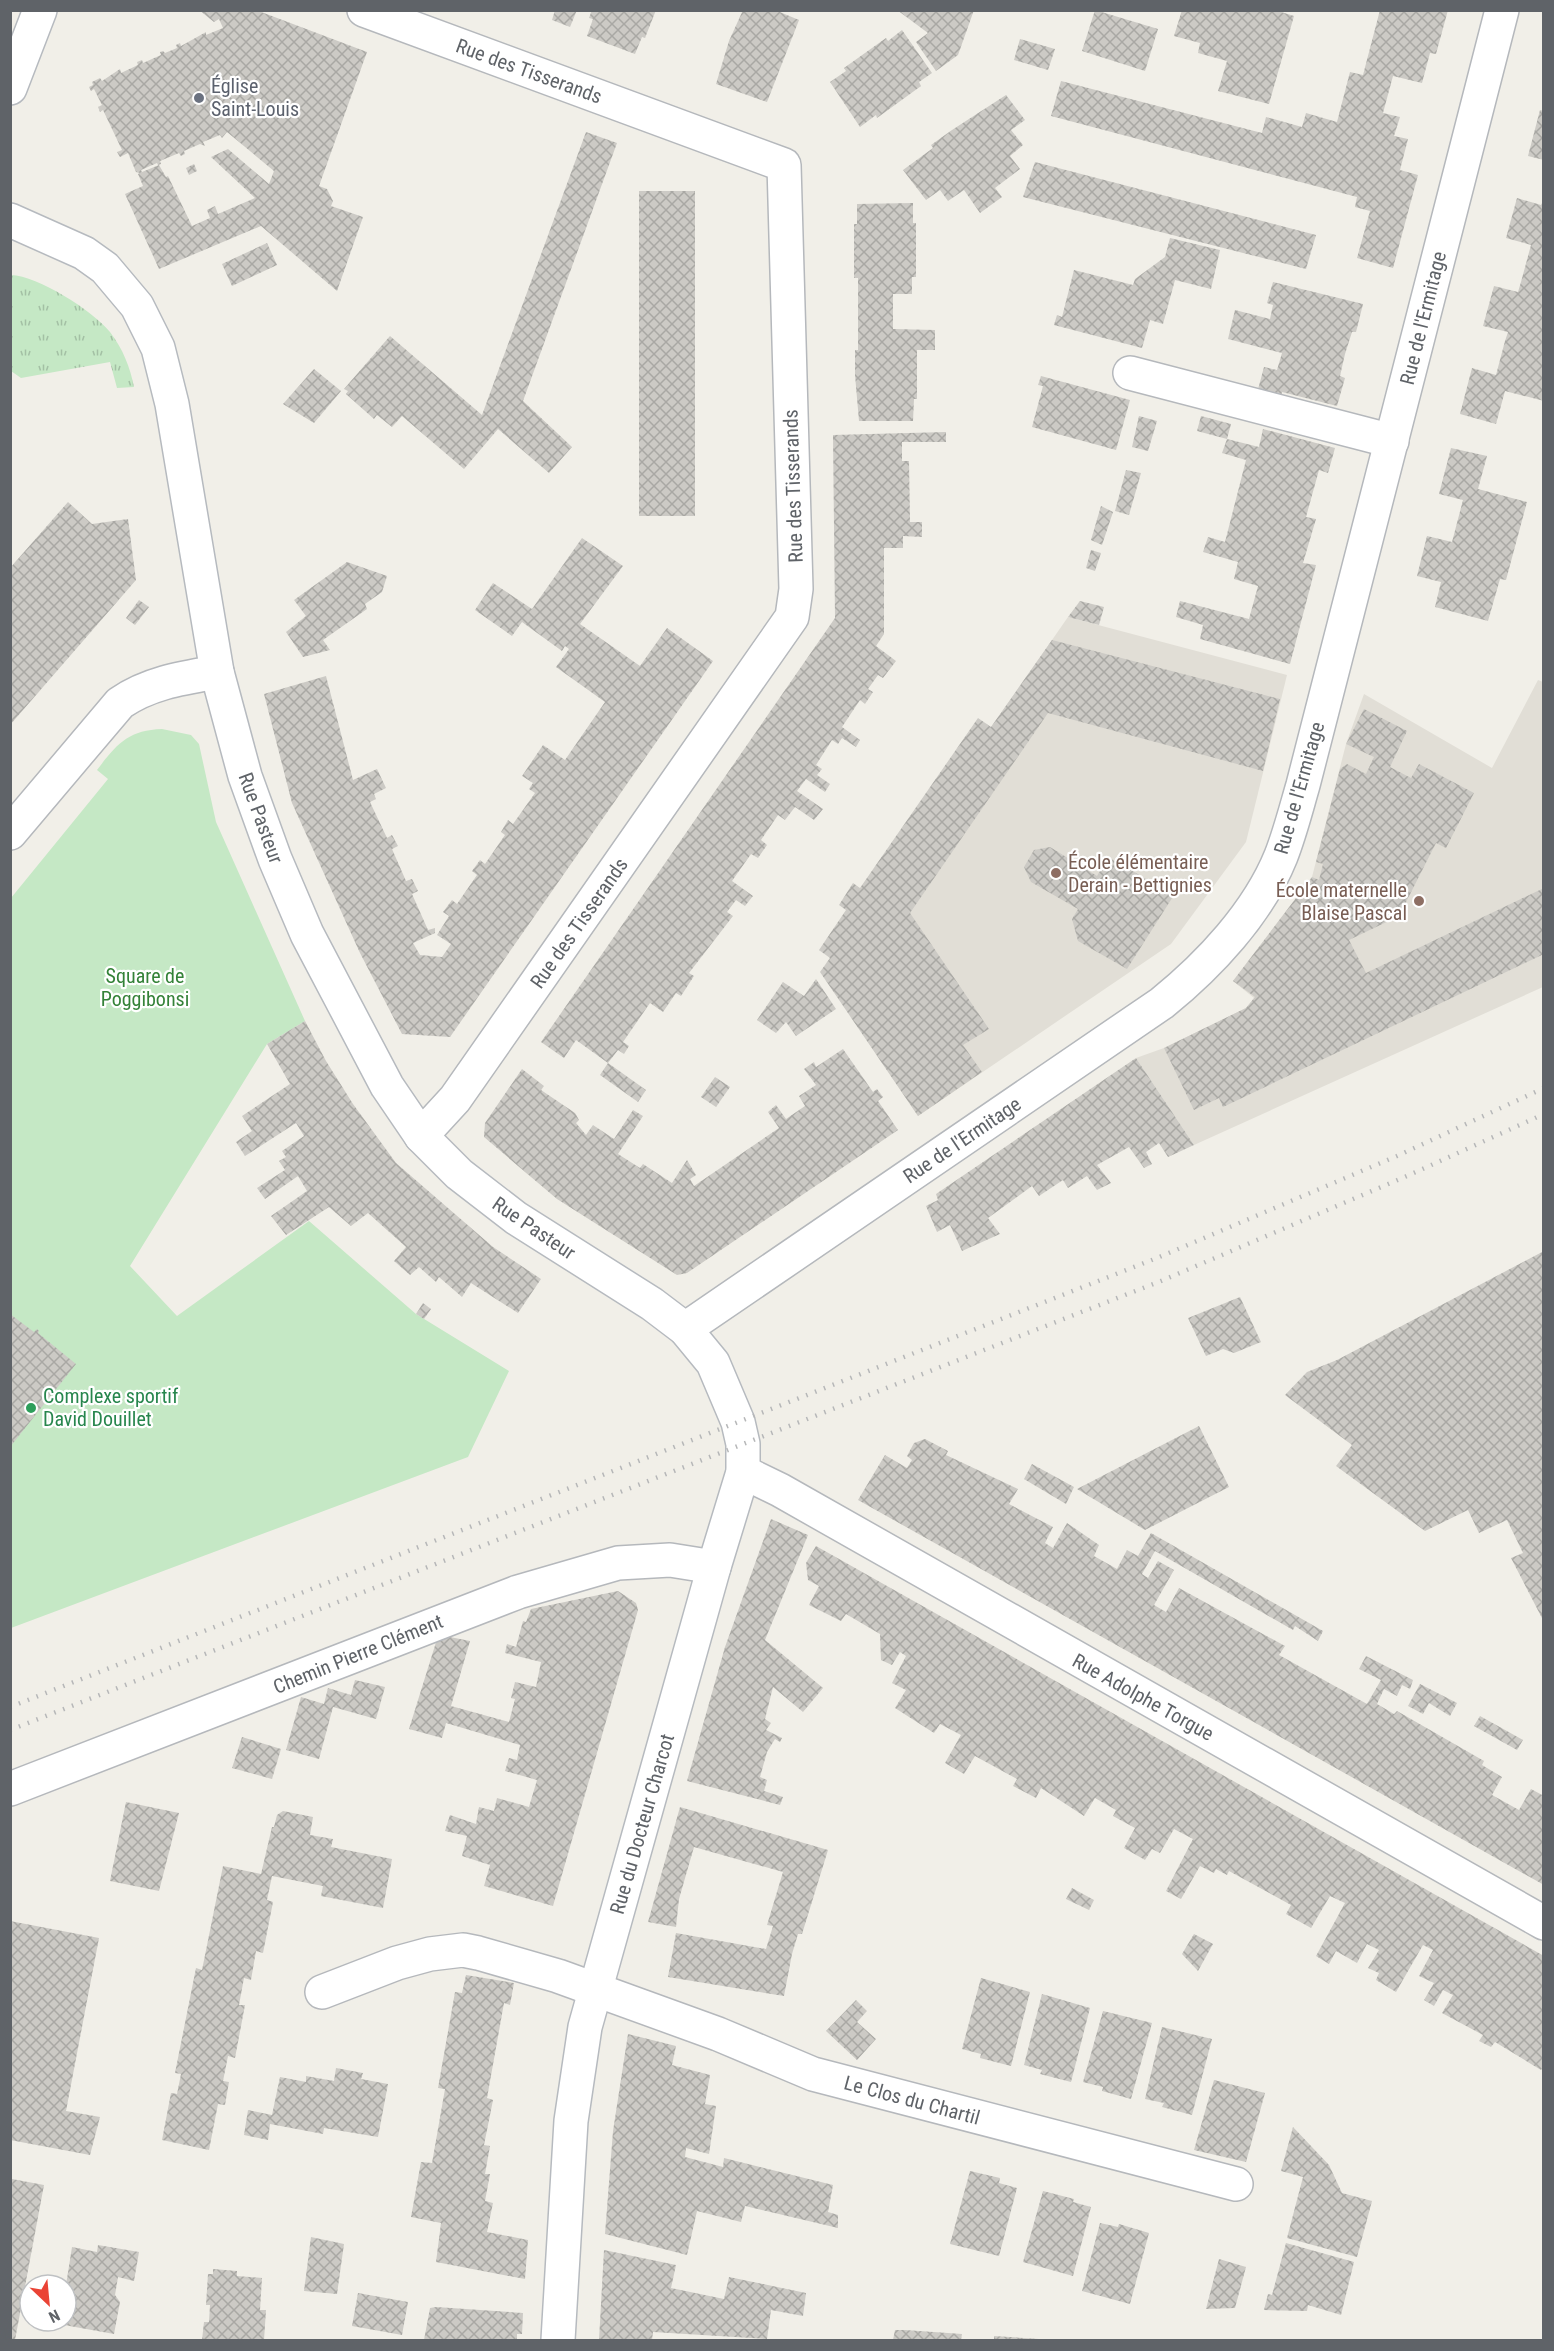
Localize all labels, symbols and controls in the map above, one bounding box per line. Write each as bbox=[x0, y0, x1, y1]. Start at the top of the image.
street label: Rue des Tisserands bbox=[453, 33, 605, 109]
place label: Église Saint-Louis bbox=[211, 74, 299, 121]
marker: Église Saint-Louis bbox=[192, 91, 206, 105]
street label: Rue de l'Ermitage bbox=[1395, 249, 1451, 387]
street label: Rue des Tisserands bbox=[778, 409, 808, 563]
street label: Rue de l'Ermitage bbox=[1269, 719, 1329, 857]
street label: Rue Pasteur bbox=[233, 769, 289, 867]
place label: École élémentaire Derain - Bettignies bbox=[1068, 850, 1212, 897]
street label: Rue des Tisserands bbox=[525, 853, 633, 993]
marker: École élémentaire Derain - Bettignies bbox=[1049, 866, 1063, 880]
place label: École maternelle Blaise Pascal bbox=[1276, 878, 1407, 925]
marker: École maternelle Blaise Pascal bbox=[1412, 894, 1426, 908]
park label: Square de Poggibonsi bbox=[101, 964, 189, 1011]
street label: Rue de l'Ermitage bbox=[899, 1092, 1025, 1188]
street label: Rue Pasteur bbox=[488, 1191, 580, 1265]
place label: Complexe sportif David Douillet bbox=[43, 1384, 179, 1431]
marker: Complexe sportif David Douillet bbox=[24, 1401, 38, 1415]
street label: Chemin Pierre Clément bbox=[270, 1609, 446, 1699]
street label: Rue Adolphe Torgue bbox=[1068, 1648, 1218, 1746]
street label: Rue du Docteur Charcot bbox=[605, 1731, 679, 1917]
street label: Le Clos du Chartil bbox=[841, 2070, 983, 2130]
north arrow bbox=[18, 2273, 78, 2333]
text: N bbox=[46, 2305, 63, 2327]

